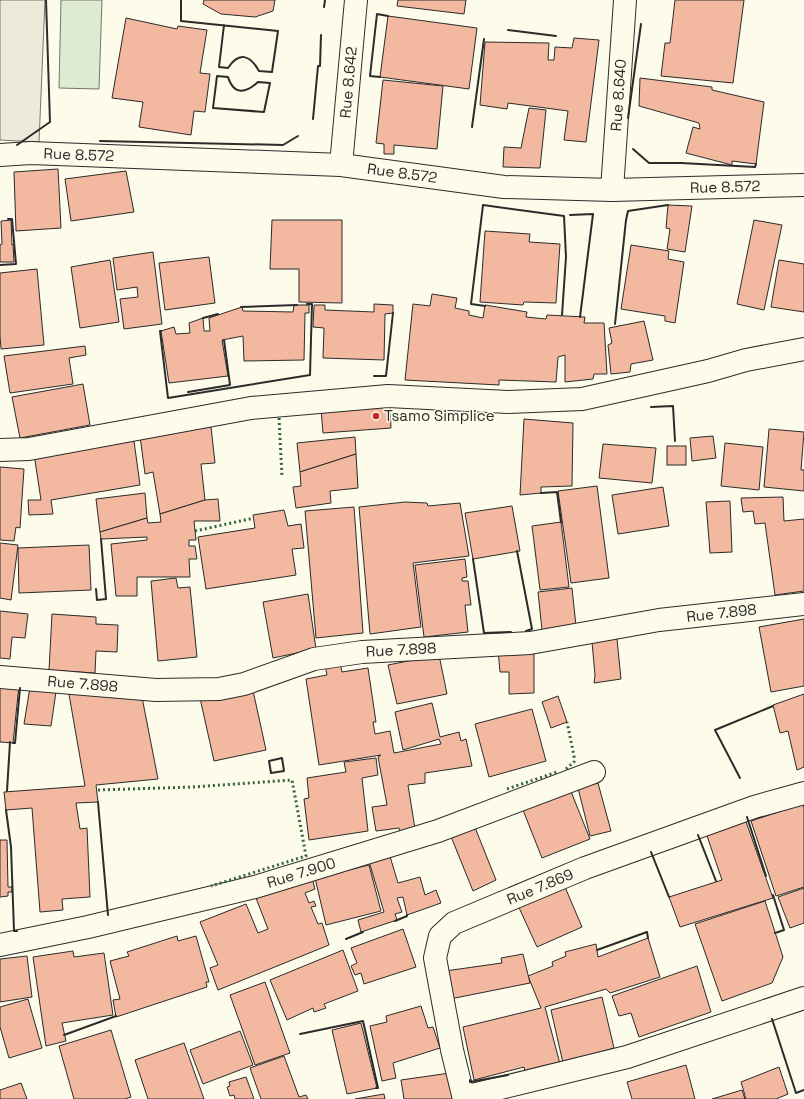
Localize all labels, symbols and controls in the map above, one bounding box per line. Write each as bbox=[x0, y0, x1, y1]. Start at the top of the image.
street label: Rue 8.642 bbox=[335, 46, 361, 119]
street label: Rue 8.640 bbox=[606, 58, 630, 132]
street label: Rue 8.572 bbox=[43, 143, 115, 165]
street label: Rue 8.572 bbox=[366, 159, 439, 187]
street label: Rue 8.572 bbox=[690, 176, 761, 197]
place label: Tsamo Simplice bbox=[384, 406, 495, 425]
marker: Tsamo Simplice bbox=[371, 411, 381, 421]
street label: Rue 7.898 bbox=[685, 599, 758, 626]
street label: Rue 7.898 bbox=[365, 638, 437, 661]
street label: Rue 7.898 bbox=[47, 671, 119, 696]
street label: Rue 7.900 bbox=[264, 853, 338, 892]
street label: Rue 7.869 bbox=[504, 864, 576, 909]

